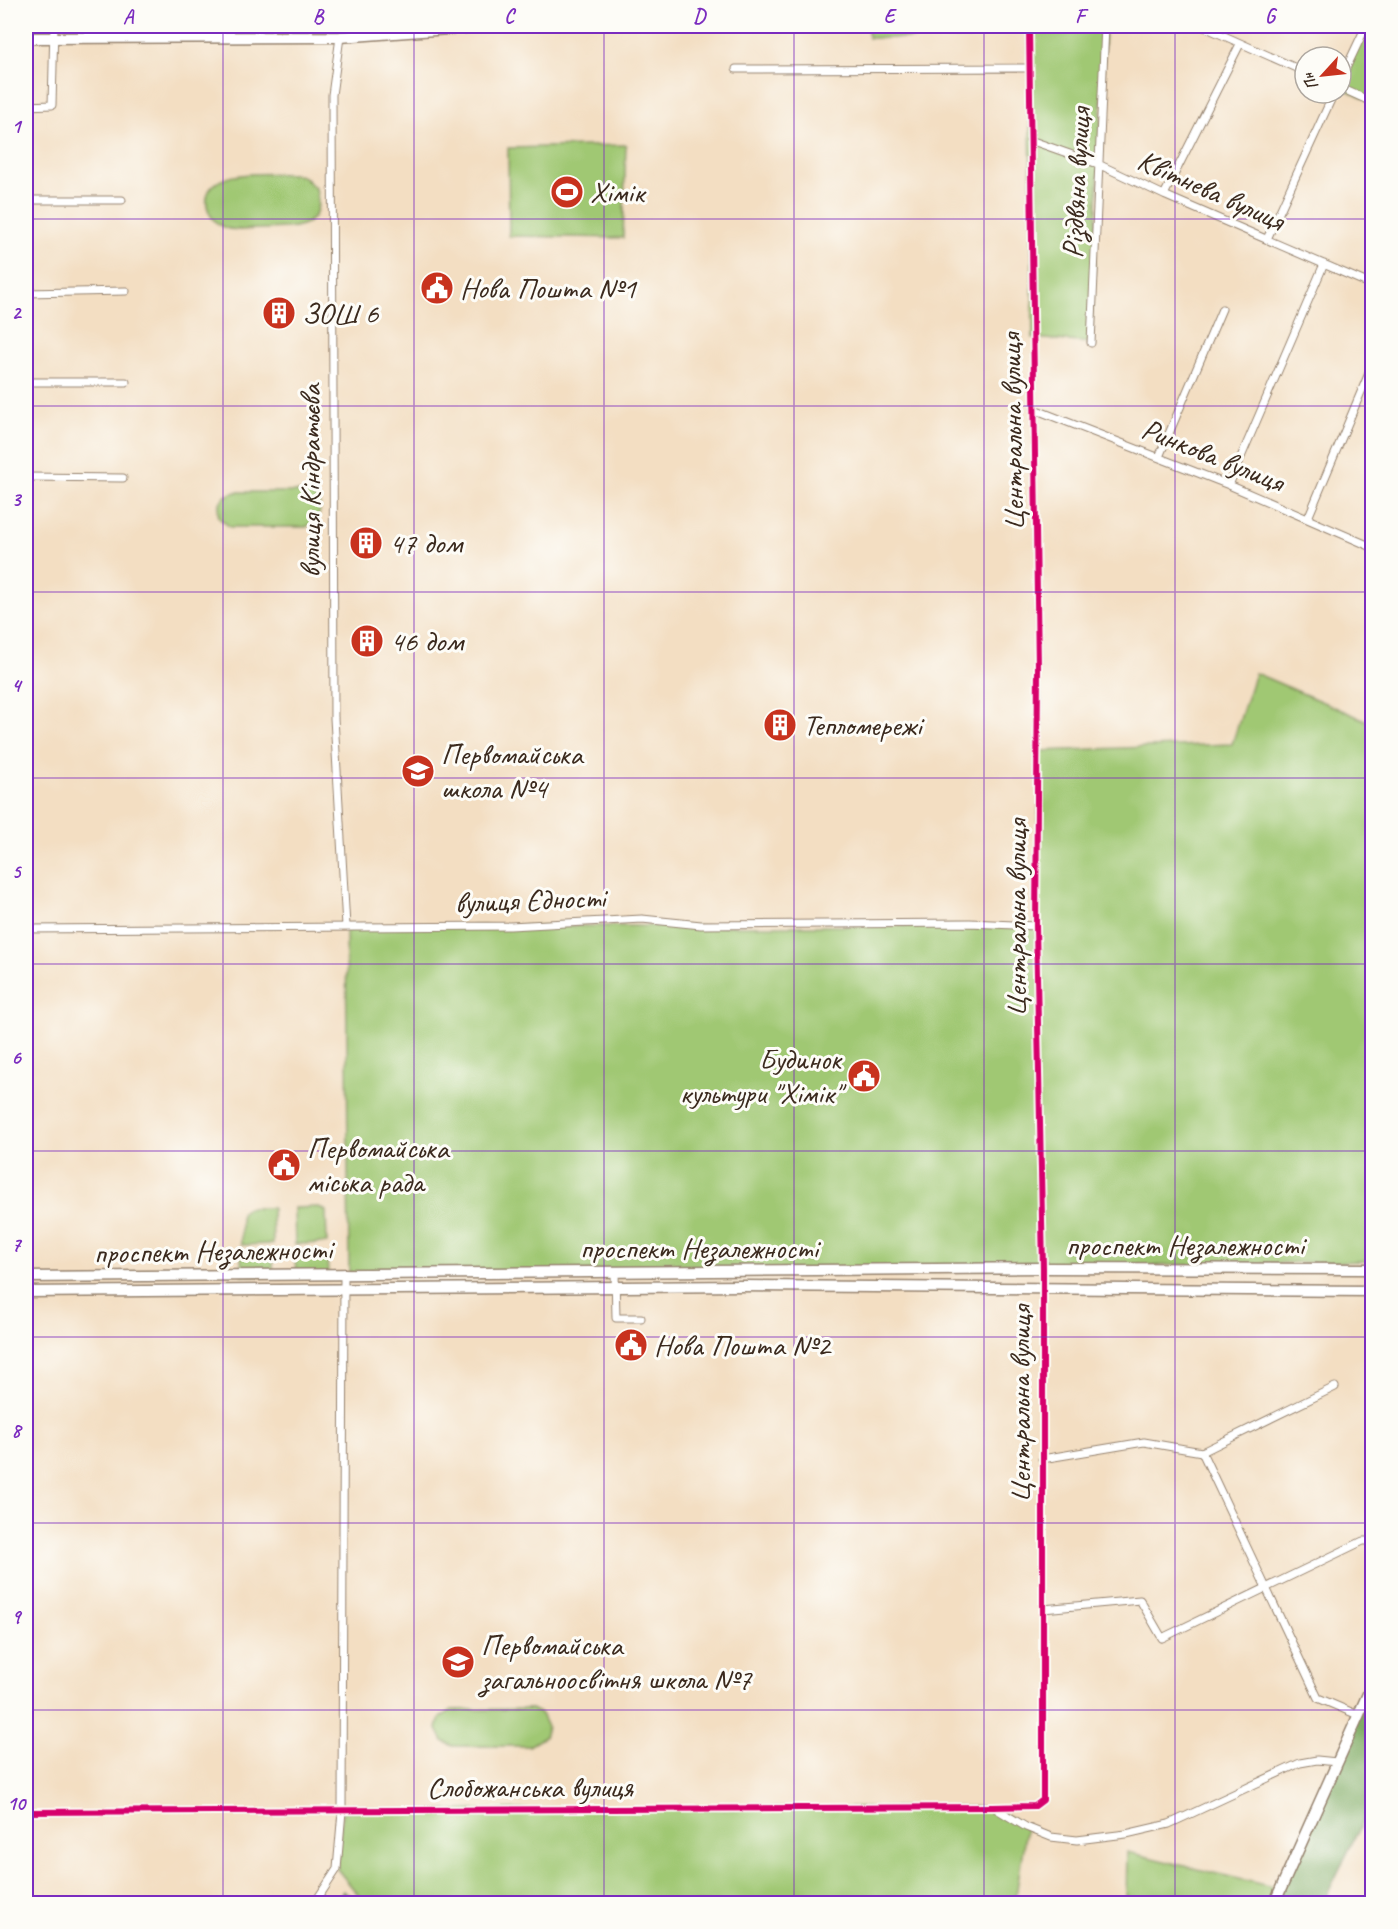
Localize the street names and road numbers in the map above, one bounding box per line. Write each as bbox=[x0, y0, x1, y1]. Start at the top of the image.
street label: Різдвяна вулиця bbox=[1053, 104, 1099, 259]
street label: Квітнева вулиця bbox=[1132, 141, 1293, 240]
street label: Центральна вулиця bbox=[991, 330, 1033, 531]
street label: вулиця Кіндратьєва bbox=[291, 382, 329, 578]
street label: Ринкова вулиця bbox=[1136, 409, 1292, 502]
street label: Центральна вулиця bbox=[997, 817, 1035, 1017]
street label: вулиця Єдності bbox=[454, 878, 609, 922]
street label: проспект Незалежності bbox=[1066, 1226, 1308, 1264]
street label: проспект Незалежності bbox=[580, 1229, 822, 1267]
street label: проспект Незалежності bbox=[94, 1230, 336, 1272]
street label: Центральна вулиця bbox=[1001, 1303, 1039, 1503]
street label: Слобожанська вулиця bbox=[427, 1768, 634, 1806]

